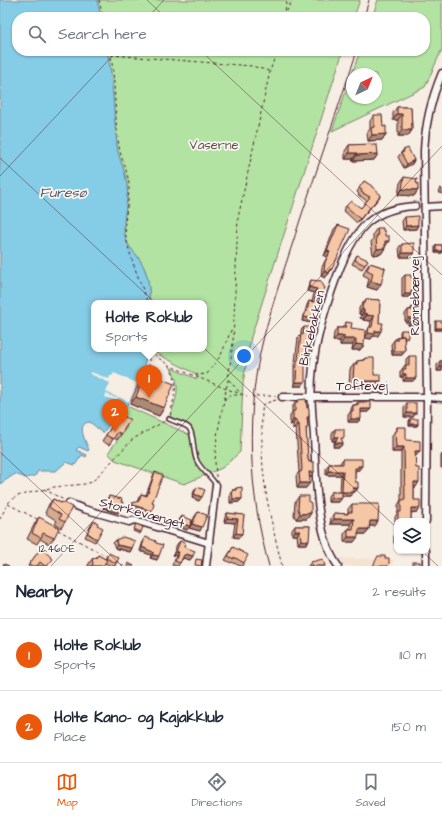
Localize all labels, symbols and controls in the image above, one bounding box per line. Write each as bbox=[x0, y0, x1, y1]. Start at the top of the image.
search box bbox=[12, 12, 430, 56]
icon: search bbox=[26, 23, 48, 45]
text: Search here bbox=[58, 24, 147, 45]
north arrow bbox=[346, 68, 382, 104]
park label: Vaserne bbox=[189, 136, 239, 154]
water label: Furesø bbox=[39, 183, 88, 203]
street label: Rønnebærvej bbox=[406, 256, 424, 336]
street label: Birkebakken bbox=[295, 288, 330, 367]
popup bbox=[91, 300, 207, 352]
text: Holte Roklub bbox=[106, 307, 192, 328]
text: Sports bbox=[106, 328, 147, 346]
your location bbox=[234, 346, 254, 366]
pin: 1 bbox=[136, 365, 162, 398]
street label: Toftevej bbox=[336, 377, 388, 395]
pin: 2 bbox=[102, 399, 128, 432]
street label: Storkevænget bbox=[97, 493, 187, 534]
map controls bbox=[394, 518, 430, 554]
button: layers bbox=[394, 518, 430, 554]
text: 12.460°E bbox=[39, 542, 75, 556]
text: Nearby bbox=[16, 580, 73, 604]
text: 2 results bbox=[372, 583, 426, 601]
text: Holte Roklub bbox=[54, 635, 141, 656]
text: 1 bbox=[28, 646, 30, 664]
text: 110 m bbox=[399, 646, 426, 664]
text: Sports bbox=[54, 656, 96, 674]
text: Holte Kano- og Kajakklub bbox=[54, 707, 223, 728]
text: 2 bbox=[25, 718, 33, 736]
text: 150 m bbox=[392, 718, 426, 736]
text: Place bbox=[54, 728, 86, 746]
tab: Map bbox=[56, 771, 78, 810]
tab: Directions bbox=[191, 771, 243, 810]
tab: Saved bbox=[356, 771, 386, 810]

